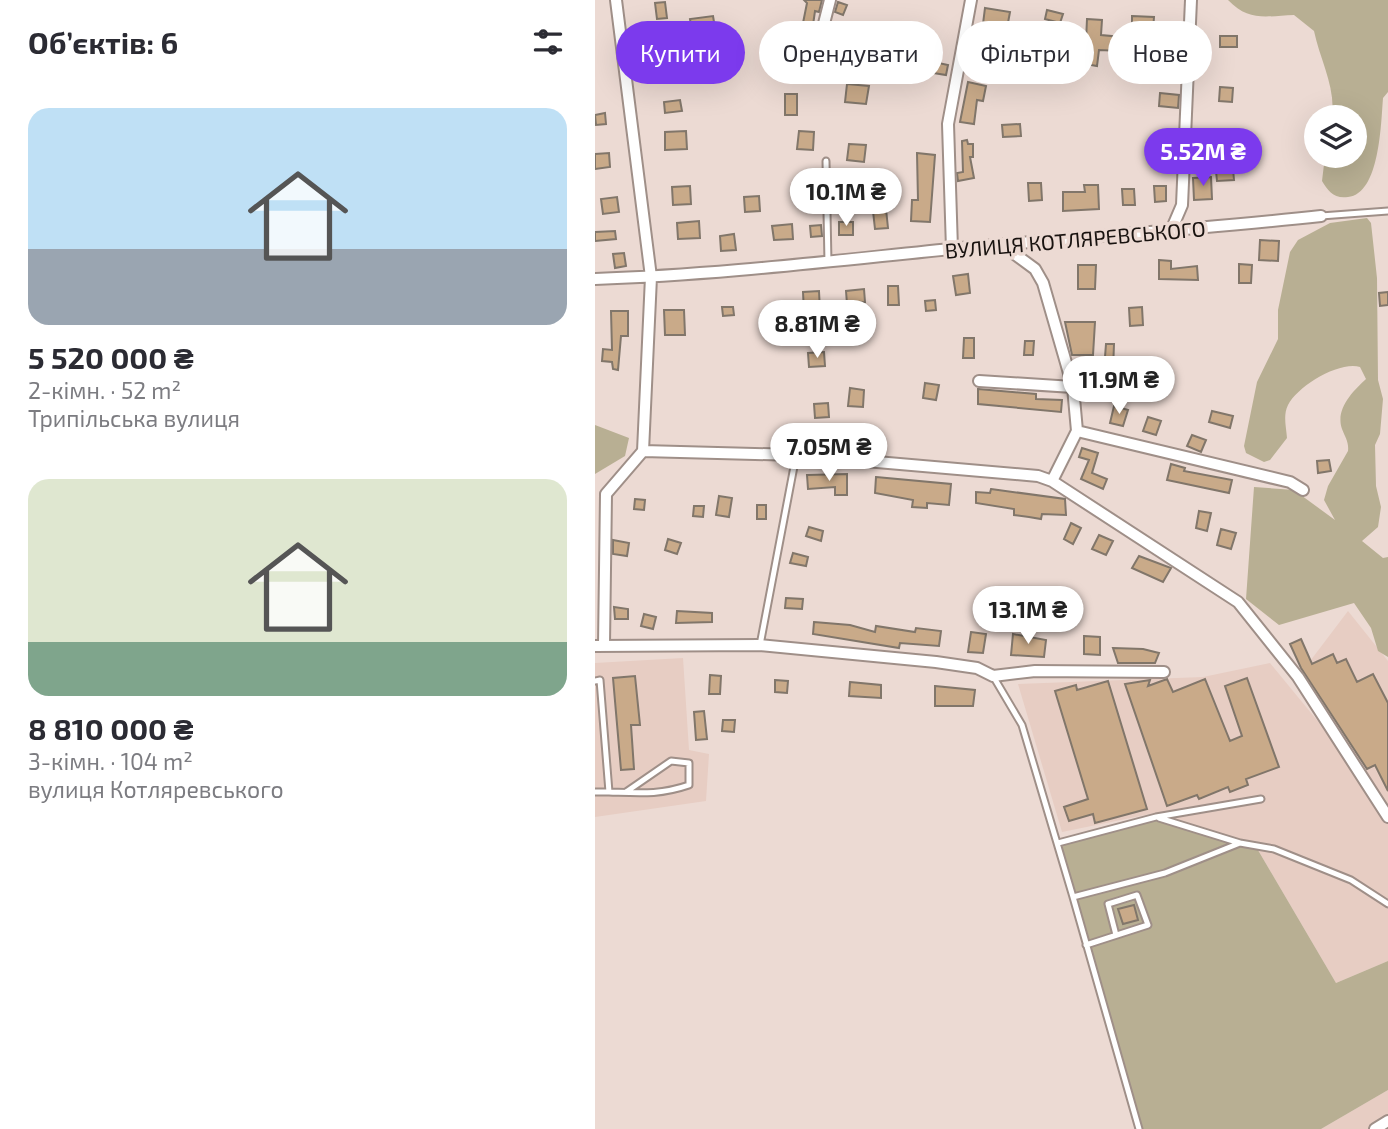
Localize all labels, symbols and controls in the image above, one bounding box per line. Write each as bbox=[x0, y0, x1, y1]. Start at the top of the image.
chip: Купити bbox=[616, 21, 745, 84]
chip: Орендувати bbox=[759, 21, 943, 84]
chip: Фільтри bbox=[957, 21, 1094, 84]
chip: Нове bbox=[1108, 21, 1212, 84]
icon: filters bbox=[529, 23, 567, 61]
text: Об’єктів: 6 bbox=[28, 24, 178, 60]
map controls bbox=[1304, 105, 1367, 168]
button: layers bbox=[1304, 105, 1367, 168]
pin: 5.52M ₴ bbox=[1138, 128, 1268, 188]
text: 5.52M ₴ bbox=[1160, 137, 1246, 165]
icon: home bbox=[235, 153, 361, 279]
pin: 10.1M ₴ bbox=[781, 168, 911, 228]
text: 10.1M ₴ bbox=[806, 177, 886, 205]
street label: ВУЛИЦЯ КОТЛЯРЕВСЬКОГО bbox=[944, 215, 1206, 263]
pin: 8.81M ₴ bbox=[752, 300, 882, 360]
text: 8.81M ₴ bbox=[774, 309, 860, 337]
text: 5 520 000 ₴ bbox=[28, 339, 194, 375]
pin: 11.9M ₴ bbox=[1054, 356, 1184, 416]
text: 11.9M ₴ bbox=[1079, 365, 1159, 393]
text: 2-кімн. · 52 m² bbox=[28, 376, 181, 404]
text: Трипільська вулиця bbox=[28, 404, 240, 432]
pin: 7.05M ₴ bbox=[764, 424, 894, 483]
text: 7.05M ₴ bbox=[786, 432, 872, 460]
icon: home bbox=[235, 524, 361, 650]
pin: 13.1M ₴ bbox=[963, 586, 1093, 646]
text: 13.1M ₴ bbox=[989, 595, 1067, 623]
text: 8 810 000 ₴ bbox=[28, 710, 194, 746]
text: 3-кімн. · 104 m² bbox=[28, 747, 193, 775]
text: вулиця Котляревського bbox=[28, 775, 284, 803]

